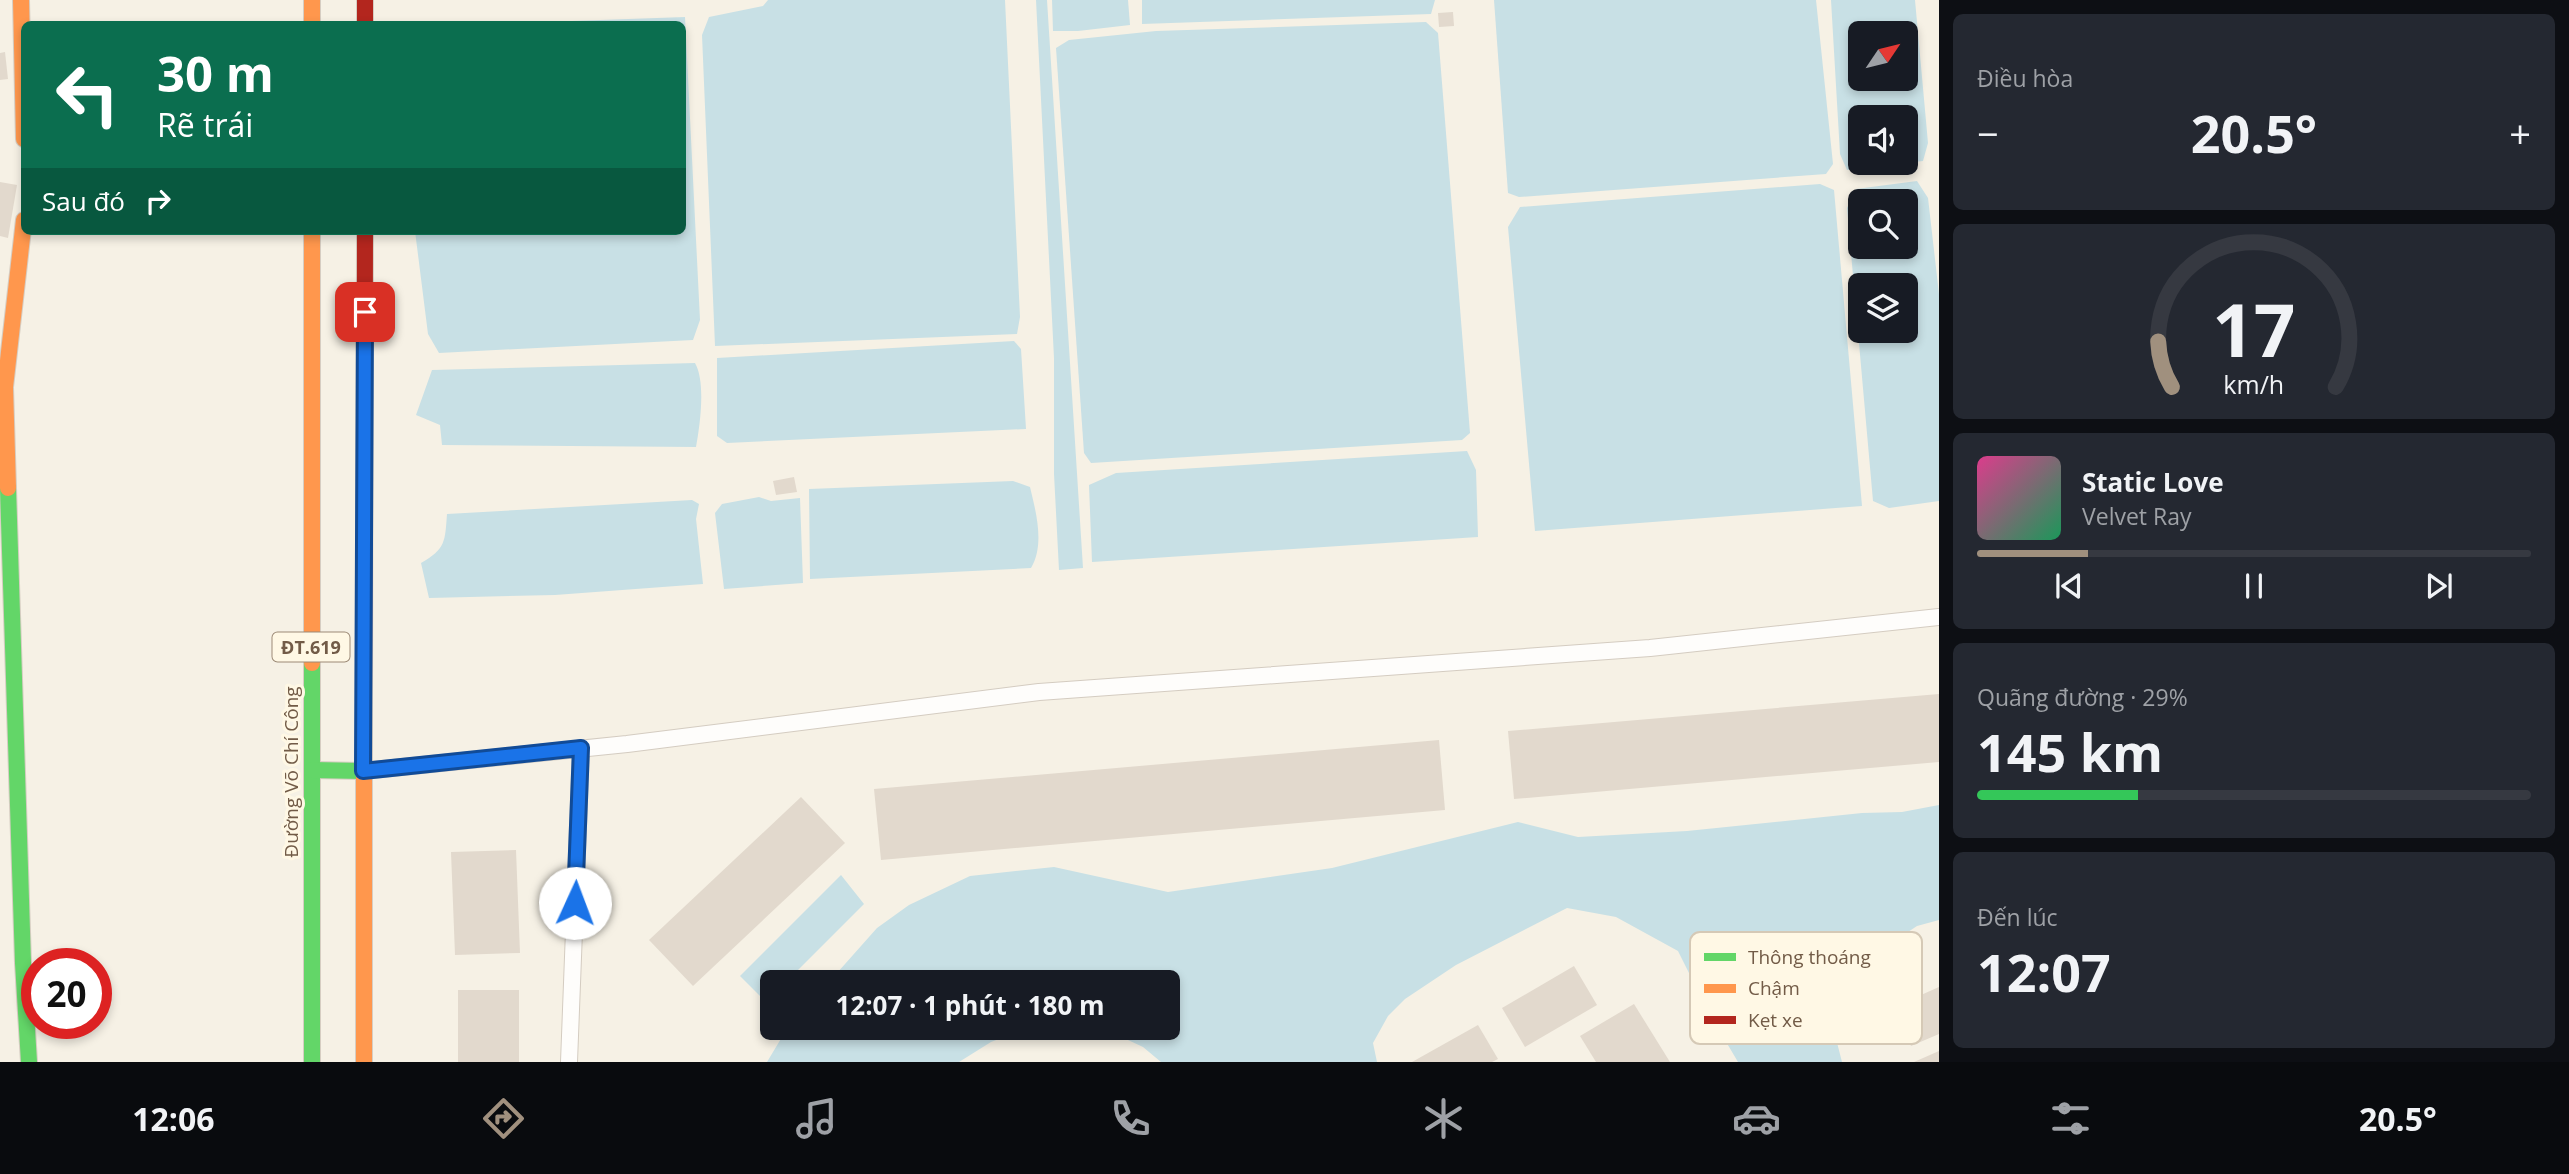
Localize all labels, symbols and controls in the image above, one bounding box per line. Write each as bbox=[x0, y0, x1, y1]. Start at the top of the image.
north arrow bbox=[1848, 21, 1918, 91]
map controls bbox=[1848, 21, 1918, 343]
text: 30 m bbox=[157, 40, 274, 106]
icon: left bbox=[42, 49, 133, 140]
text: Điều hòa bbox=[1977, 62, 2073, 94]
text: 20.5° bbox=[2191, 97, 2317, 168]
text: Rẽ trái bbox=[157, 103, 253, 146]
button: sound bbox=[1848, 105, 1918, 175]
text: − bbox=[1977, 107, 1999, 159]
text: + bbox=[2509, 107, 2531, 159]
icon: right bbox=[139, 182, 177, 220]
text: Sau đó bbox=[42, 183, 125, 219]
button: search bbox=[1848, 189, 1918, 259]
button: layers bbox=[1848, 273, 1918, 343]
text: 17 bbox=[2212, 280, 2296, 379]
pin bbox=[335, 282, 395, 342]
icon: arrive bbox=[346, 293, 384, 331]
text: km/h bbox=[2224, 367, 2284, 401]
text: Static Love bbox=[2082, 464, 2224, 500]
text: Velvet Ray bbox=[2082, 500, 2192, 532]
icon: previous bbox=[2050, 567, 2088, 605]
icon: pause bbox=[2235, 567, 2273, 605]
icon: next bbox=[2420, 567, 2458, 605]
road number: ĐT.619 bbox=[272, 632, 350, 662]
text: Quãng đường · 29% bbox=[1977, 681, 2188, 713]
street label: Đường Võ Chí Công bbox=[278, 686, 304, 858]
text: 145 km bbox=[1977, 716, 2163, 787]
position arrow bbox=[538, 866, 612, 940]
text: Đến lúc bbox=[1977, 901, 2058, 933]
legend bbox=[1690, 932, 1922, 1044]
text: 12:07 bbox=[1977, 936, 2111, 1007]
text: Thông thoáng bbox=[1748, 944, 1871, 970]
speed limit sign: 20 bbox=[21, 948, 112, 1039]
text: Chậm bbox=[1748, 975, 1800, 1001]
text: 12:07 · 1 phút · 180 m bbox=[835, 987, 1105, 1023]
text: Kẹt xe bbox=[1748, 1007, 1803, 1033]
icon: directions bbox=[479, 1094, 528, 1143]
icon: music bbox=[792, 1094, 841, 1143]
icon: phone bbox=[1106, 1094, 1155, 1143]
icon: climate bbox=[1419, 1094, 1468, 1143]
icon: car bbox=[1732, 1094, 1781, 1143]
icon: filters bbox=[2046, 1094, 2095, 1143]
text: 12:06 bbox=[132, 1097, 214, 1140]
text: 20.5° bbox=[2359, 1097, 2437, 1140]

